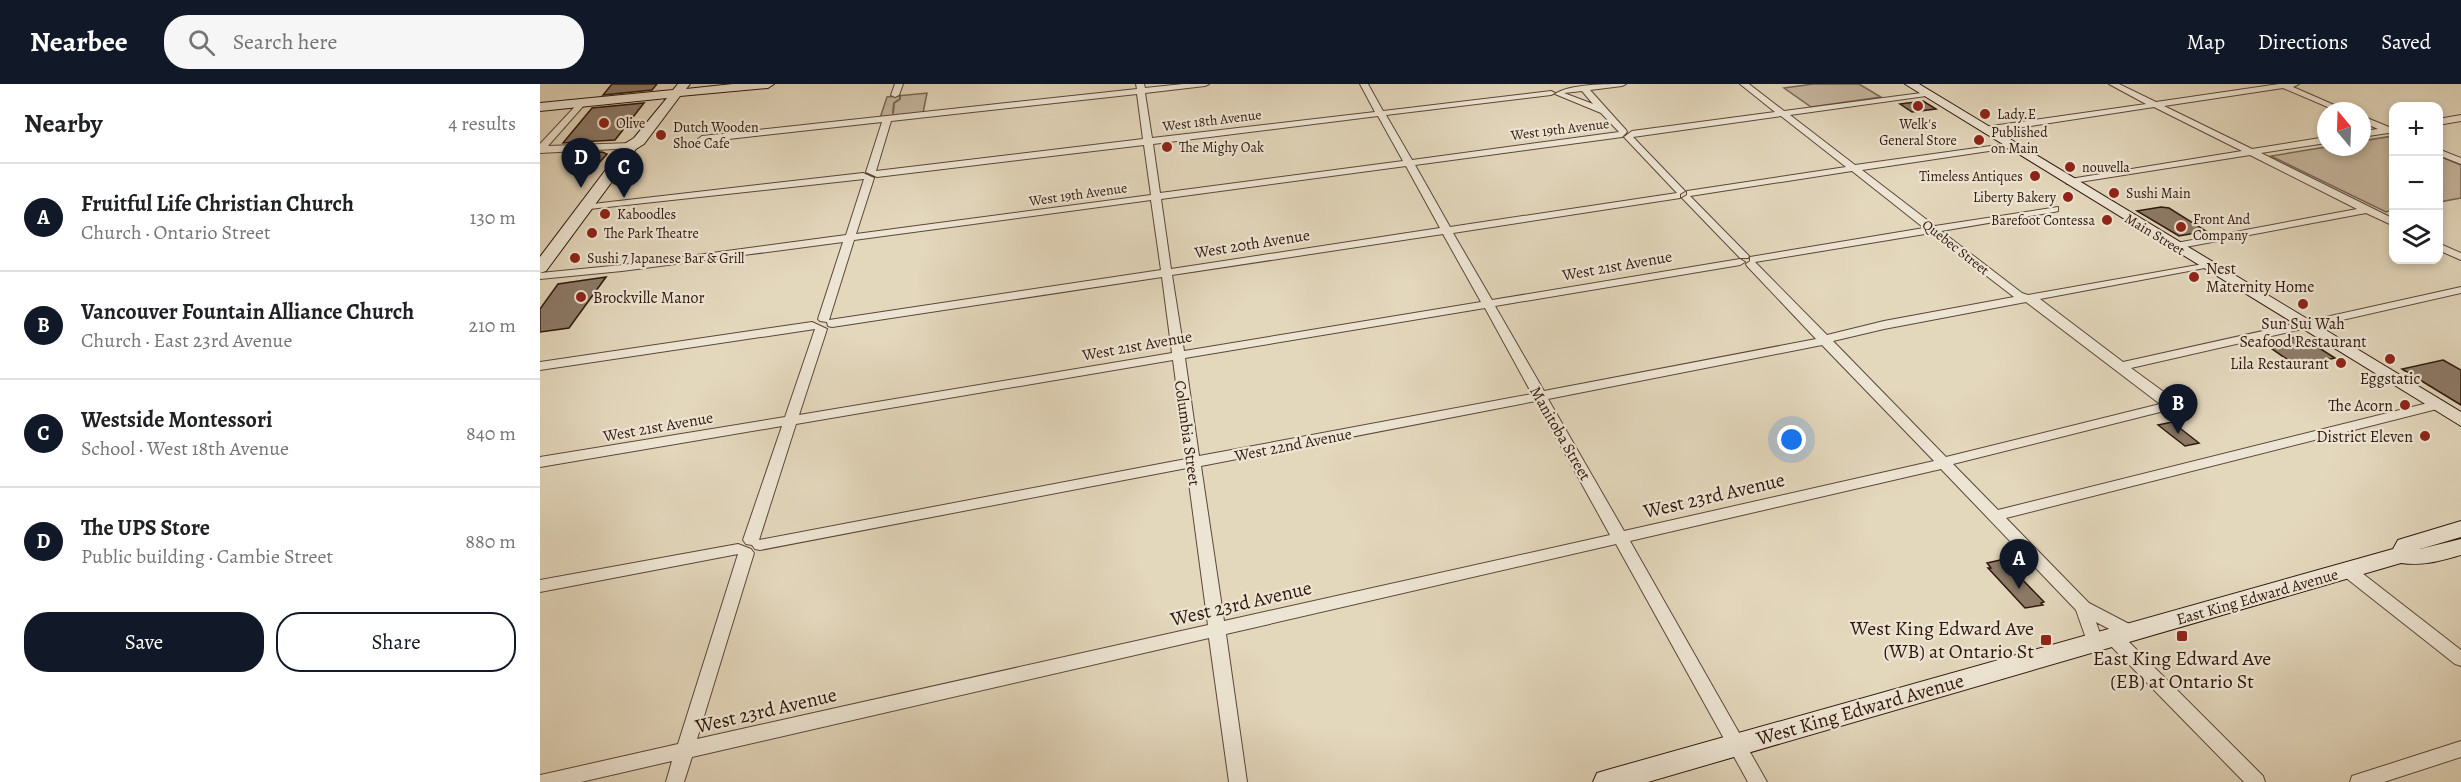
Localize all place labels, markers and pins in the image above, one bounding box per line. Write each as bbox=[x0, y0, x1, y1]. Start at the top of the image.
marker: Welk's General Store bbox=[1911, 99, 1925, 113]
place label: Lady.E bbox=[1997, 105, 2036, 124]
marker: Lady.E bbox=[1978, 107, 1992, 121]
place label: Olive bbox=[616, 114, 645, 133]
place label: Welk's General Store bbox=[1879, 115, 1957, 150]
marker: Olive bbox=[597, 116, 611, 130]
place label: Dutch Wooden Shoe Cafe bbox=[673, 118, 759, 153]
place label: Published on Main bbox=[1991, 123, 2048, 158]
marker: Dutch Wooden Shoe Cafe bbox=[654, 128, 668, 142]
marker: Published on Main bbox=[1972, 133, 1986, 147]
pin: D bbox=[562, 138, 600, 188]
place label: The Mighy Oak bbox=[1179, 138, 1264, 157]
marker: The Mighy Oak bbox=[1160, 140, 1174, 154]
pin: C bbox=[604, 148, 644, 198]
place label: nouvella bbox=[2082, 158, 2130, 177]
marker: nouvella bbox=[2063, 160, 2077, 174]
place label: Timeless Antiques bbox=[1919, 167, 2023, 186]
marker: Timeless Antiques bbox=[2028, 169, 2042, 183]
place label: Sushi Main bbox=[2126, 184, 2191, 203]
marker: Sushi Main bbox=[2107, 186, 2121, 200]
place label: Liberty Bakery bbox=[1973, 188, 2057, 207]
marker: Liberty Bakery bbox=[2061, 190, 2075, 204]
place label: Kaboodles bbox=[617, 205, 676, 224]
marker: Kaboodles bbox=[598, 207, 612, 221]
place label: Front And Company bbox=[2193, 210, 2251, 245]
place label: Barefoot Contessa bbox=[1991, 211, 2095, 230]
marker: Barefoot Contessa bbox=[2100, 213, 2114, 227]
marker: Front And Company bbox=[2174, 220, 2188, 234]
place label: The Park Theatre bbox=[604, 224, 699, 243]
marker: The Park Theatre bbox=[585, 226, 599, 240]
place label: Sushi 7 Japanese Bar & Grill bbox=[587, 249, 745, 268]
marker: Sushi 7 Japanese Bar & Grill bbox=[568, 251, 582, 265]
place label: Nest Maternity Home bbox=[2206, 258, 2314, 298]
marker: Nest Maternity Home bbox=[2187, 270, 2201, 284]
place label: Brockville Manor bbox=[593, 287, 705, 309]
marker: Brockville Manor bbox=[574, 290, 588, 304]
marker: Sun Sui Wah Seafood Restaurant bbox=[2296, 297, 2310, 311]
place label: Sun Sui Wah Seafood Restaurant bbox=[2239, 313, 2367, 353]
marker: Eggstatic bbox=[2383, 352, 2397, 366]
place label: Lila Restaurant bbox=[2230, 353, 2329, 375]
marker: Lila Restaurant bbox=[2334, 356, 2348, 370]
place label: Eggstatic bbox=[2360, 368, 2421, 390]
pin: B bbox=[2158, 384, 2198, 434]
place label: The Acorn bbox=[2328, 395, 2393, 417]
marker: The Acorn bbox=[2398, 398, 2412, 412]
place label: District Eleven bbox=[2316, 426, 2413, 448]
marker: District Eleven bbox=[2418, 429, 2432, 443]
pin: A bbox=[2000, 540, 2038, 589]
place label: West King Edward Ave (WB) at Ontario St bbox=[1849, 615, 2034, 665]
marker: East King Edward Ave (EB) at Ontario St bbox=[2175, 629, 2189, 643]
marker: West King Edward Ave (WB) at Ontario St bbox=[2039, 633, 2053, 647]
place label: East King Edward Ave (EB) at Ontario St bbox=[2093, 645, 2271, 695]

